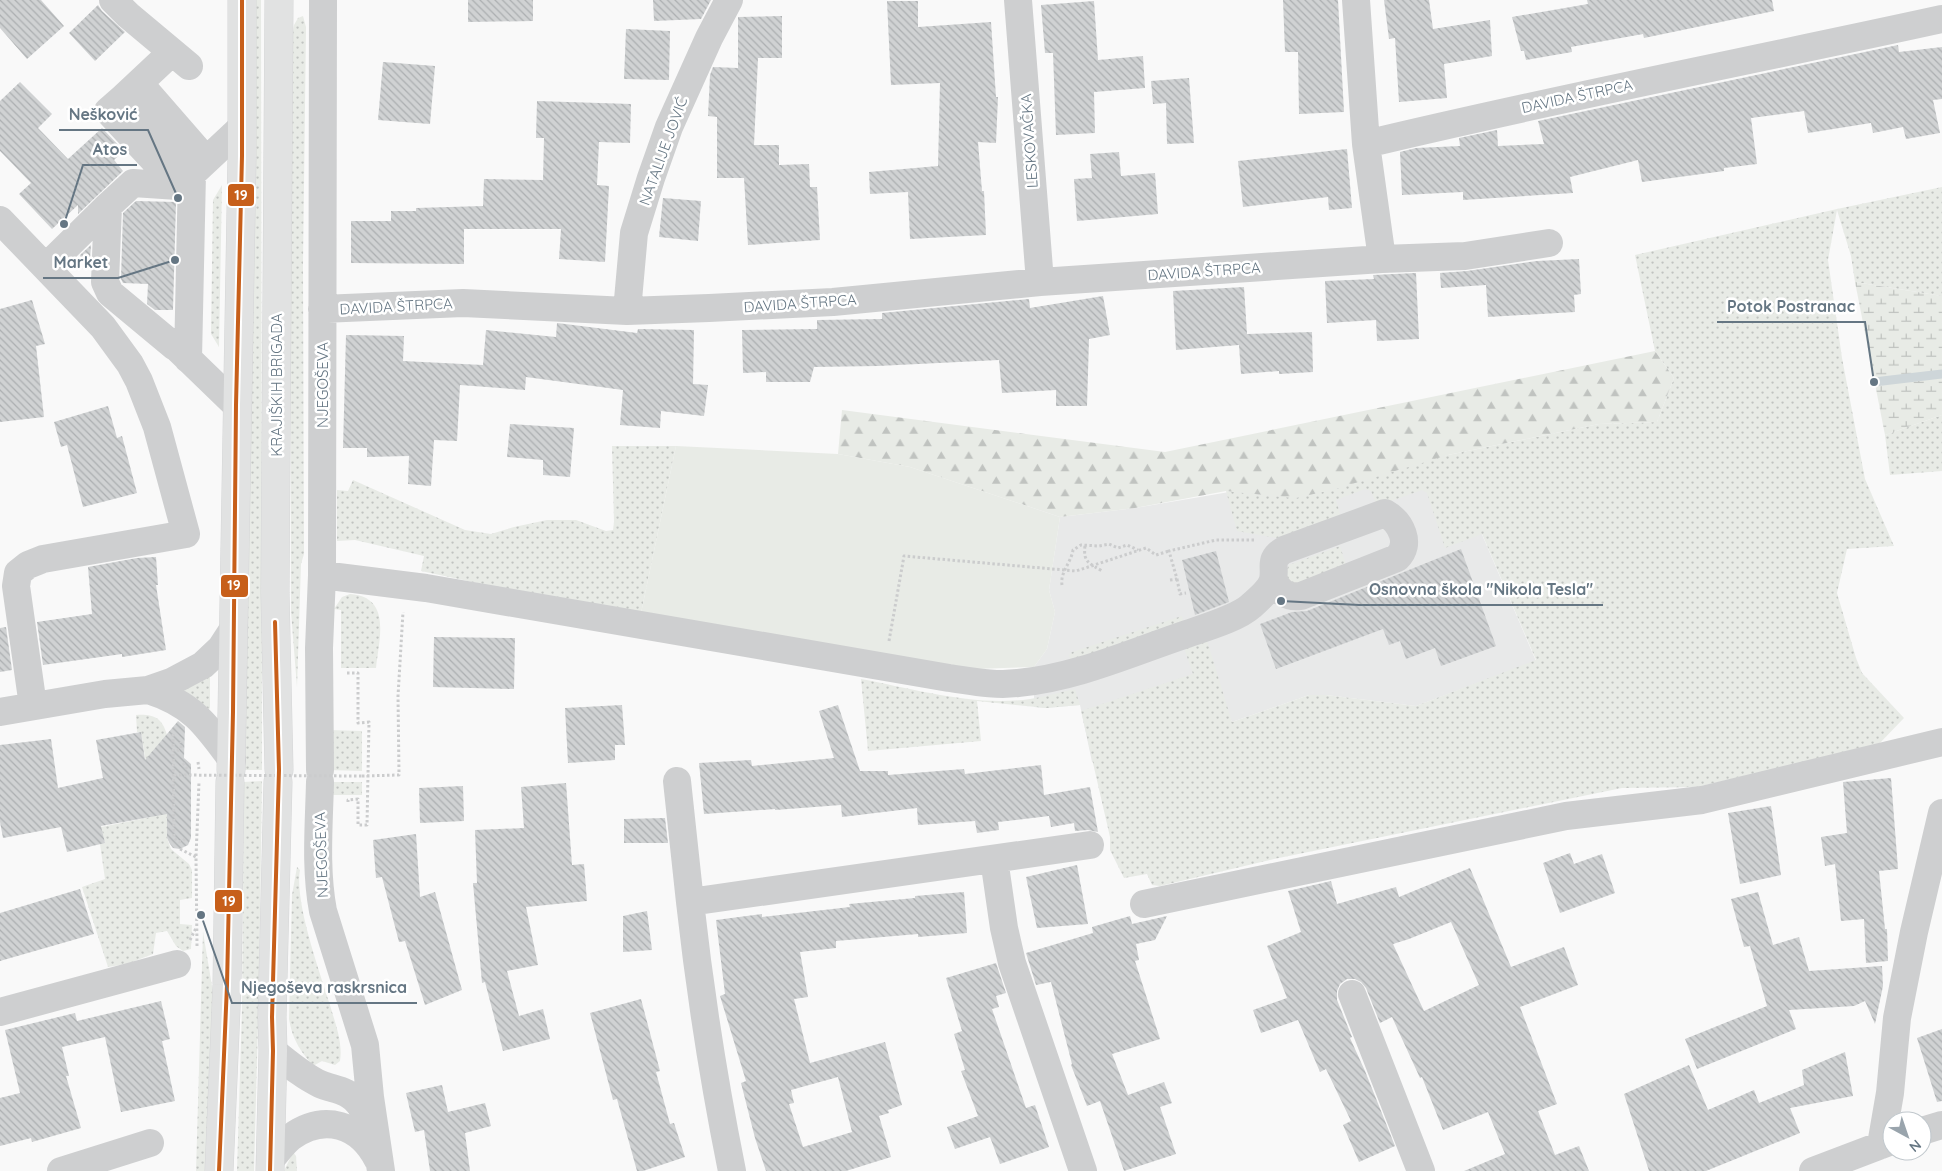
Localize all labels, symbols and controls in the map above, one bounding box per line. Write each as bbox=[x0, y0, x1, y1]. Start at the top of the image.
street label: DAVIDA ŠTRPCA bbox=[1520, 75, 1635, 117]
street label: LESKOVAČKA bbox=[1016, 93, 1042, 189]
street label: NATALIJE JOVIĆ bbox=[635, 94, 692, 208]
callout: Nešković bbox=[59, 99, 148, 130]
text: Nešković bbox=[69, 104, 137, 124]
callout: Atos bbox=[83, 134, 137, 165]
text: Atos bbox=[93, 139, 127, 159]
line badge: 19 bbox=[227, 183, 255, 207]
text: 19 bbox=[234, 186, 248, 204]
callout: Market bbox=[43, 247, 118, 278]
text: Market bbox=[54, 252, 108, 272]
street label: DAVIDA ŠTRPCA bbox=[1147, 258, 1261, 284]
street label: DAVIDA ŠTRPCA bbox=[743, 290, 857, 316]
callout: Potok Postranac bbox=[1717, 291, 1865, 322]
street label: DAVIDA ŠTRPCA bbox=[339, 294, 453, 318]
text: Potok Postranac bbox=[1727, 296, 1855, 316]
street label: KRAJIŠKIH BRIGADA bbox=[267, 313, 286, 457]
street label: NJEGOŠEVA bbox=[313, 342, 332, 428]
line badge: 19 bbox=[220, 574, 249, 598]
callout: Osnovna škola "Nikola Tesla" bbox=[1359, 574, 1603, 605]
text: 19 bbox=[227, 576, 241, 594]
text: Osnovna škola "Nikola Tesla" bbox=[1369, 579, 1593, 599]
street label: NJEGOŠEVA bbox=[310, 811, 332, 898]
line badge: 19 bbox=[214, 889, 243, 913]
text: 19 bbox=[222, 892, 236, 910]
callout: Njegoševa raskrsnica bbox=[232, 972, 417, 1003]
text: Njegoševa raskrsnica bbox=[241, 977, 407, 997]
north arrow bbox=[1882, 1111, 1932, 1161]
text: N bbox=[1906, 1136, 1925, 1156]

